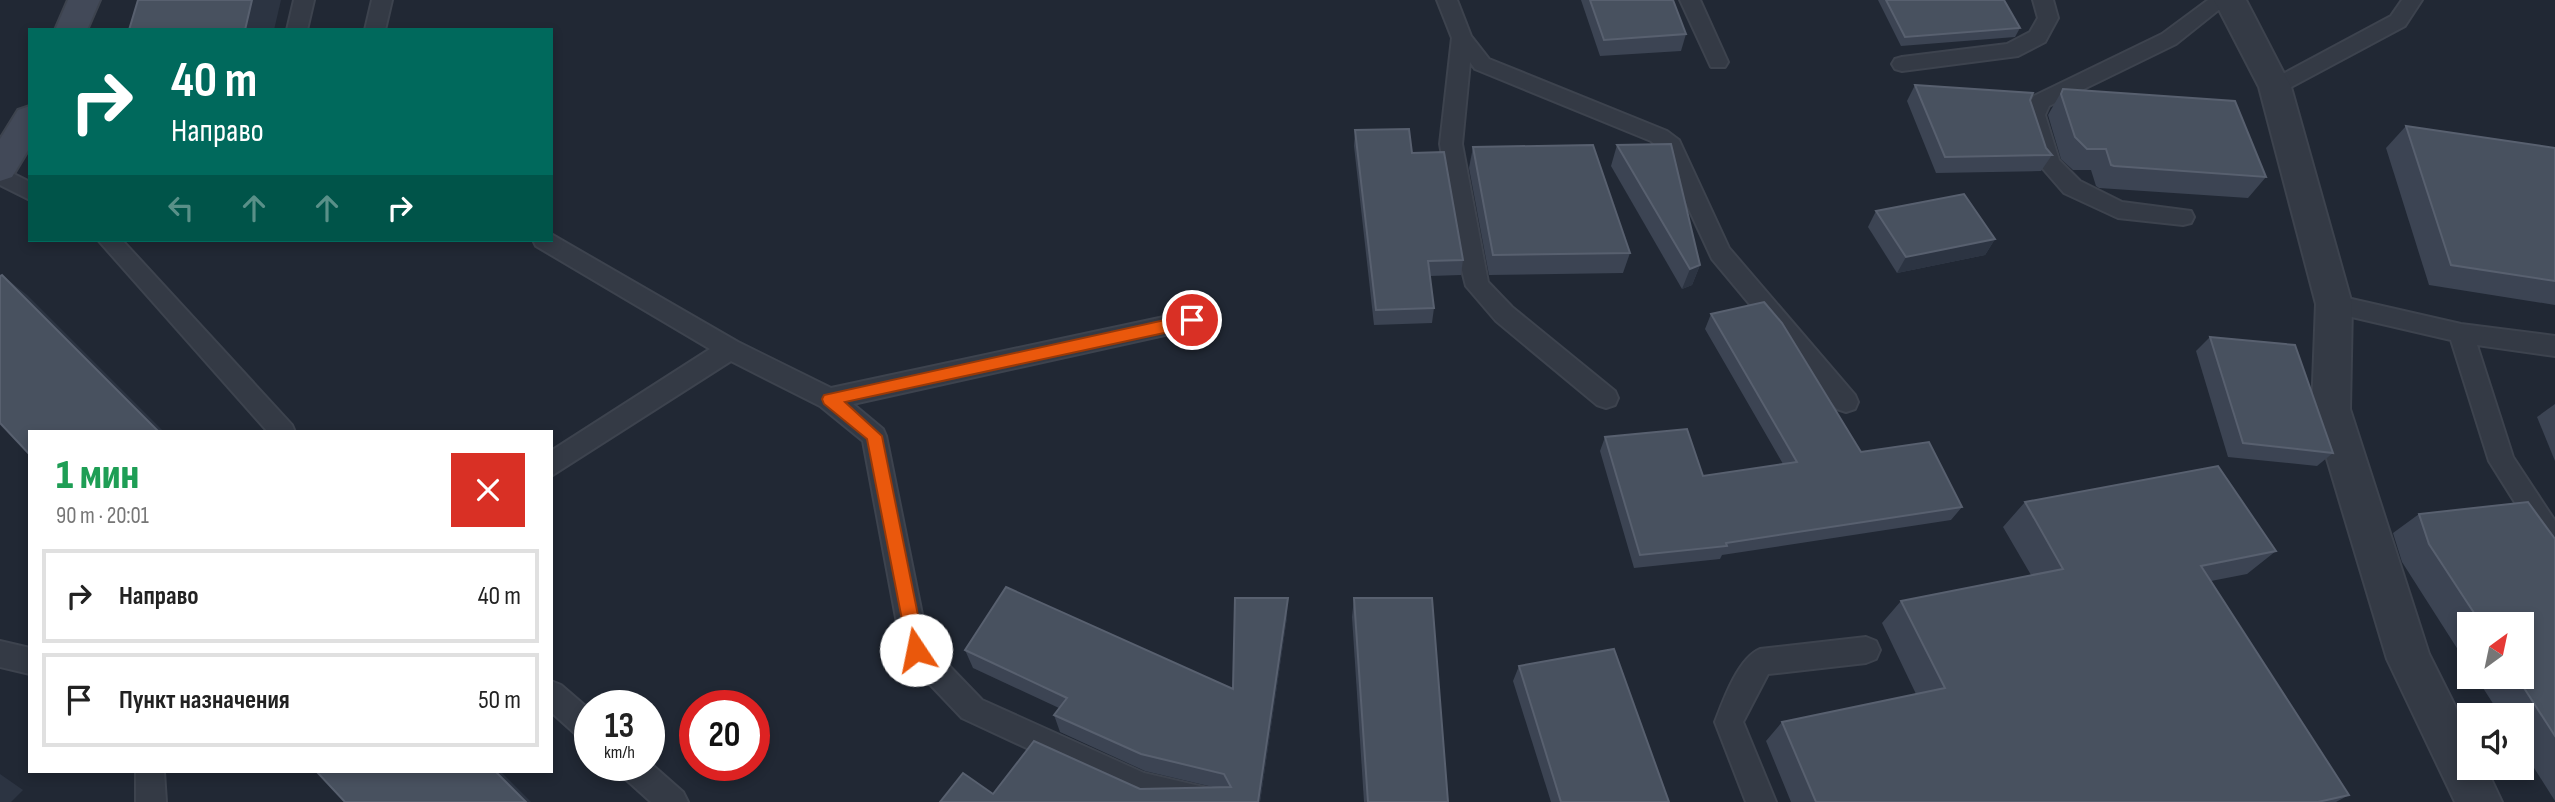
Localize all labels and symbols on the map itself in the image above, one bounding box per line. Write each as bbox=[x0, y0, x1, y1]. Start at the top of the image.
pin bbox=[1162, 290, 1222, 350]
north arrow bbox=[2457, 612, 2534, 690]
position arrow bbox=[879, 613, 953, 687]
speed limit sign: 20 bbox=[679, 690, 770, 781]

